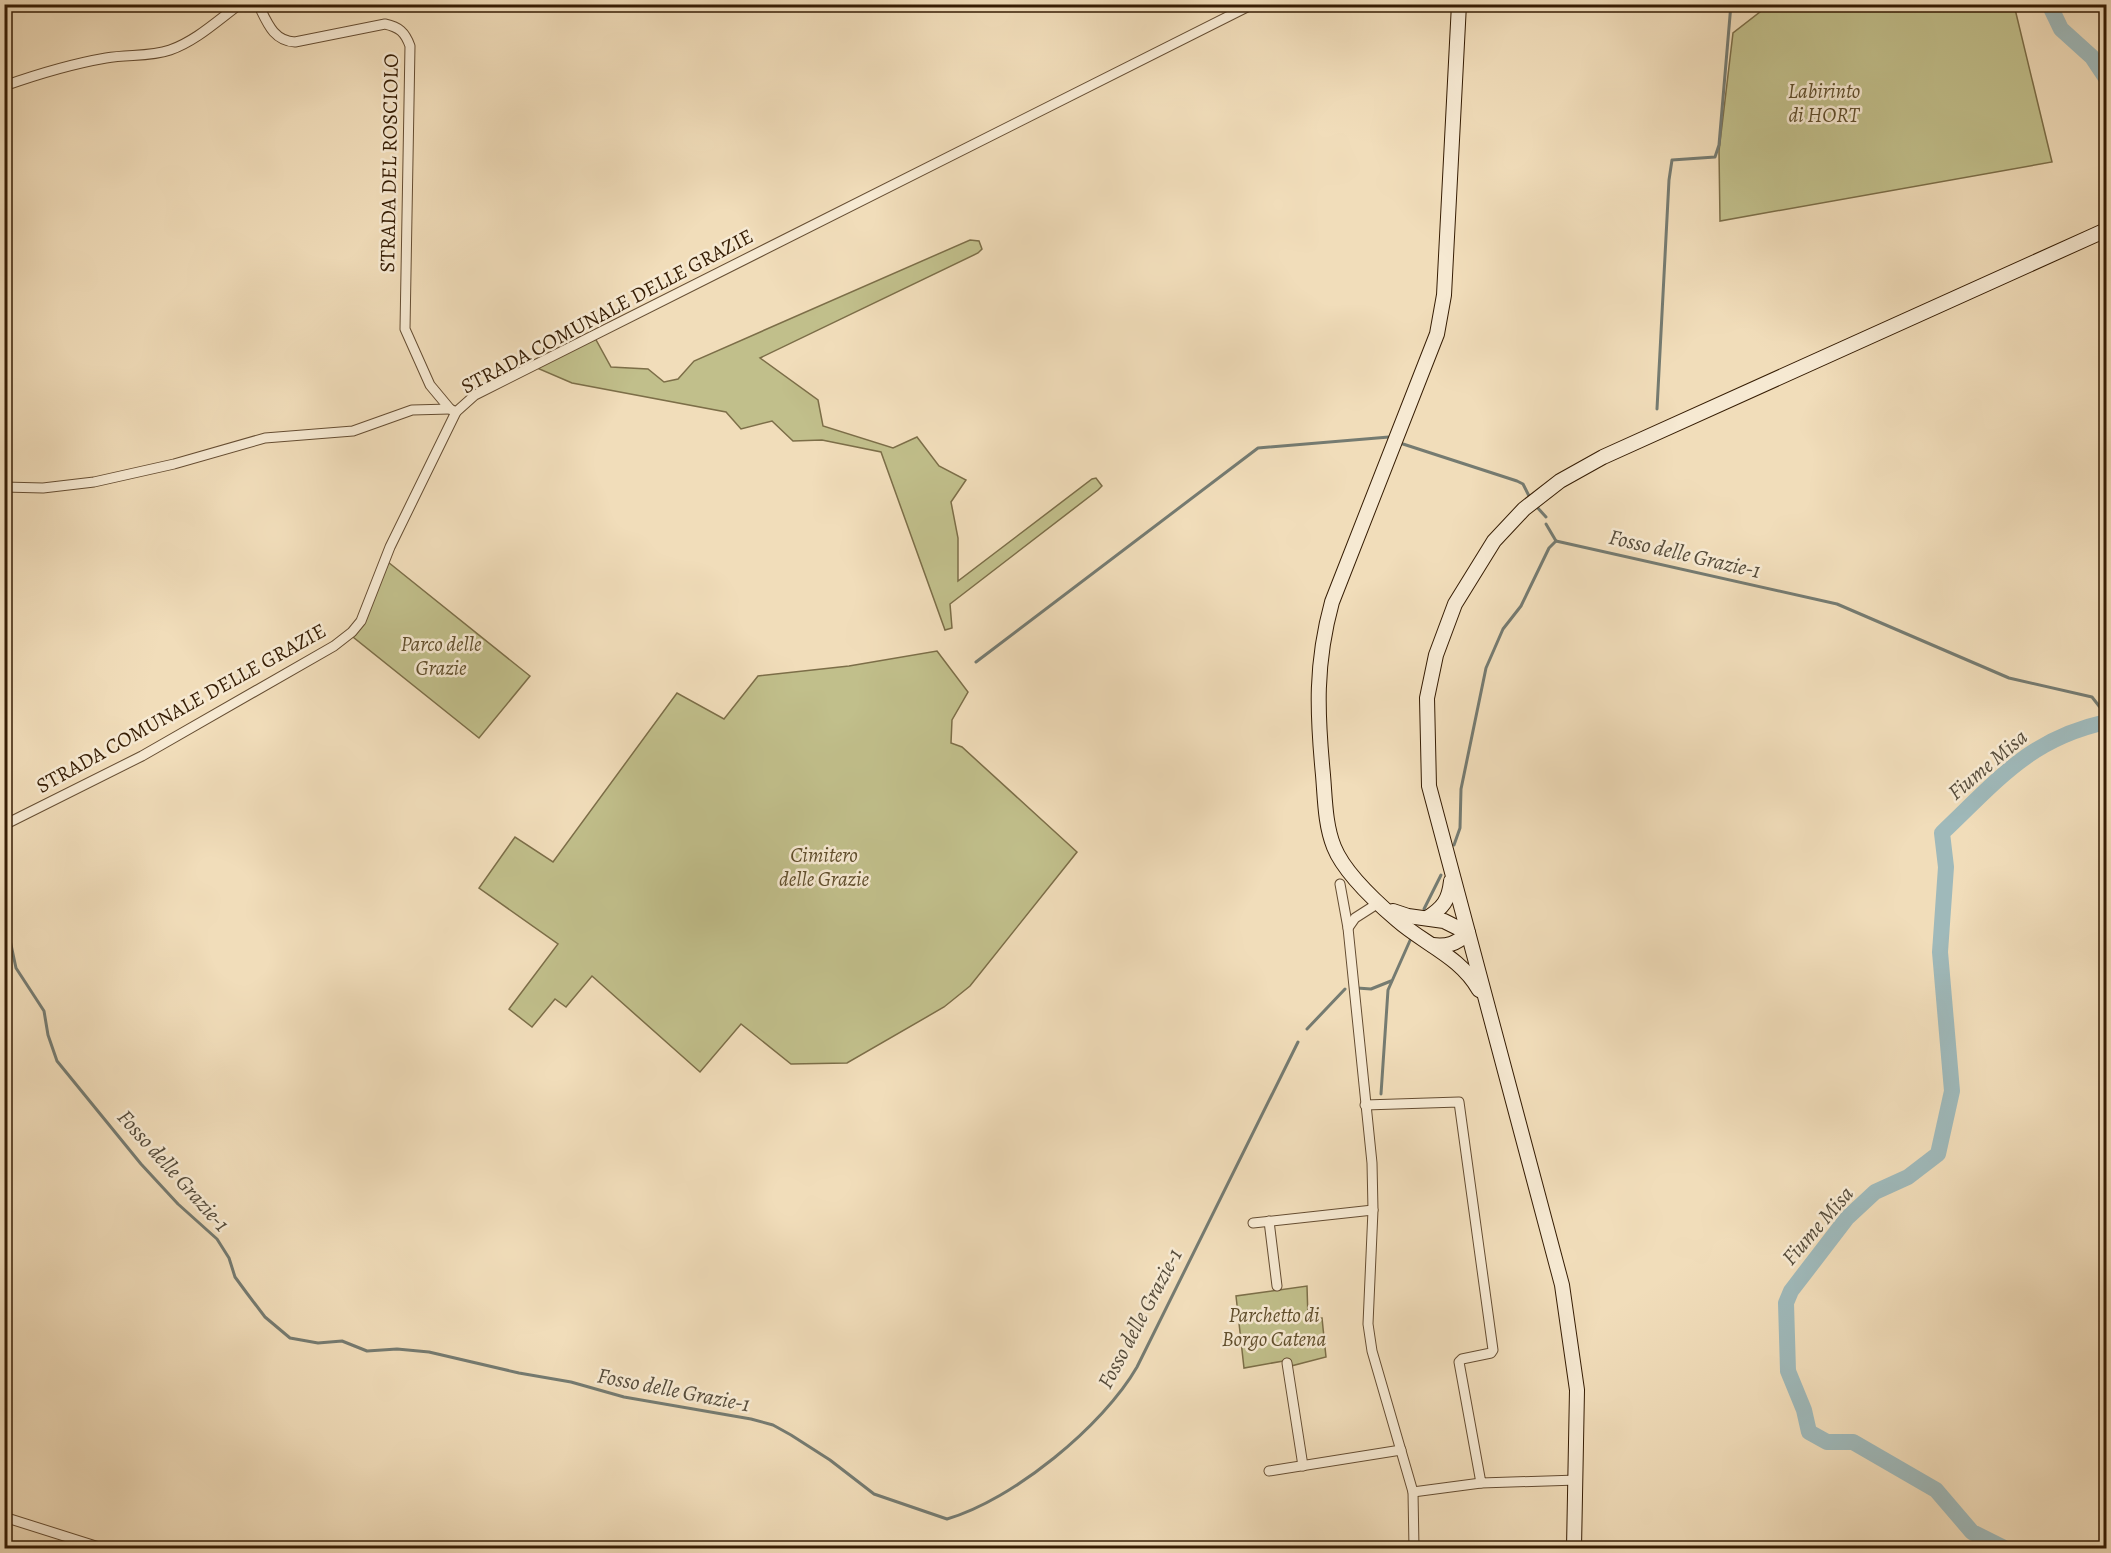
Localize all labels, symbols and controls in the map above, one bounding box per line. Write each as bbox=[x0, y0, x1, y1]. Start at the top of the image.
street label: STRADA DEL ROSCIOLO bbox=[373, 53, 405, 273]
park label: Labirinto di HORT bbox=[1788, 77, 1861, 129]
street label: STRADA COMUNALE DELLE GRAZIE bbox=[456, 222, 758, 400]
water label: Fosso delle Grazie-1 bbox=[1606, 522, 1764, 586]
street label: STRADA COMUNALE DELLE GRAZIE bbox=[31, 616, 331, 800]
park label: Parco delle Grazie bbox=[400, 630, 482, 682]
water label: Fiume Misa bbox=[1941, 722, 2034, 807]
park label: Cimitero delle Grazie bbox=[779, 841, 869, 893]
water label: Fosso delle Grazie-1 bbox=[110, 1103, 236, 1238]
water label: Fiume Misa bbox=[1775, 1180, 1860, 1272]
water label: Fosso delle Grazie-1 bbox=[1090, 1243, 1190, 1394]
park label: Parchetto di Borgo Catena bbox=[1222, 1301, 1326, 1353]
water label: Fosso delle Grazie-1 bbox=[595, 1360, 753, 1420]

